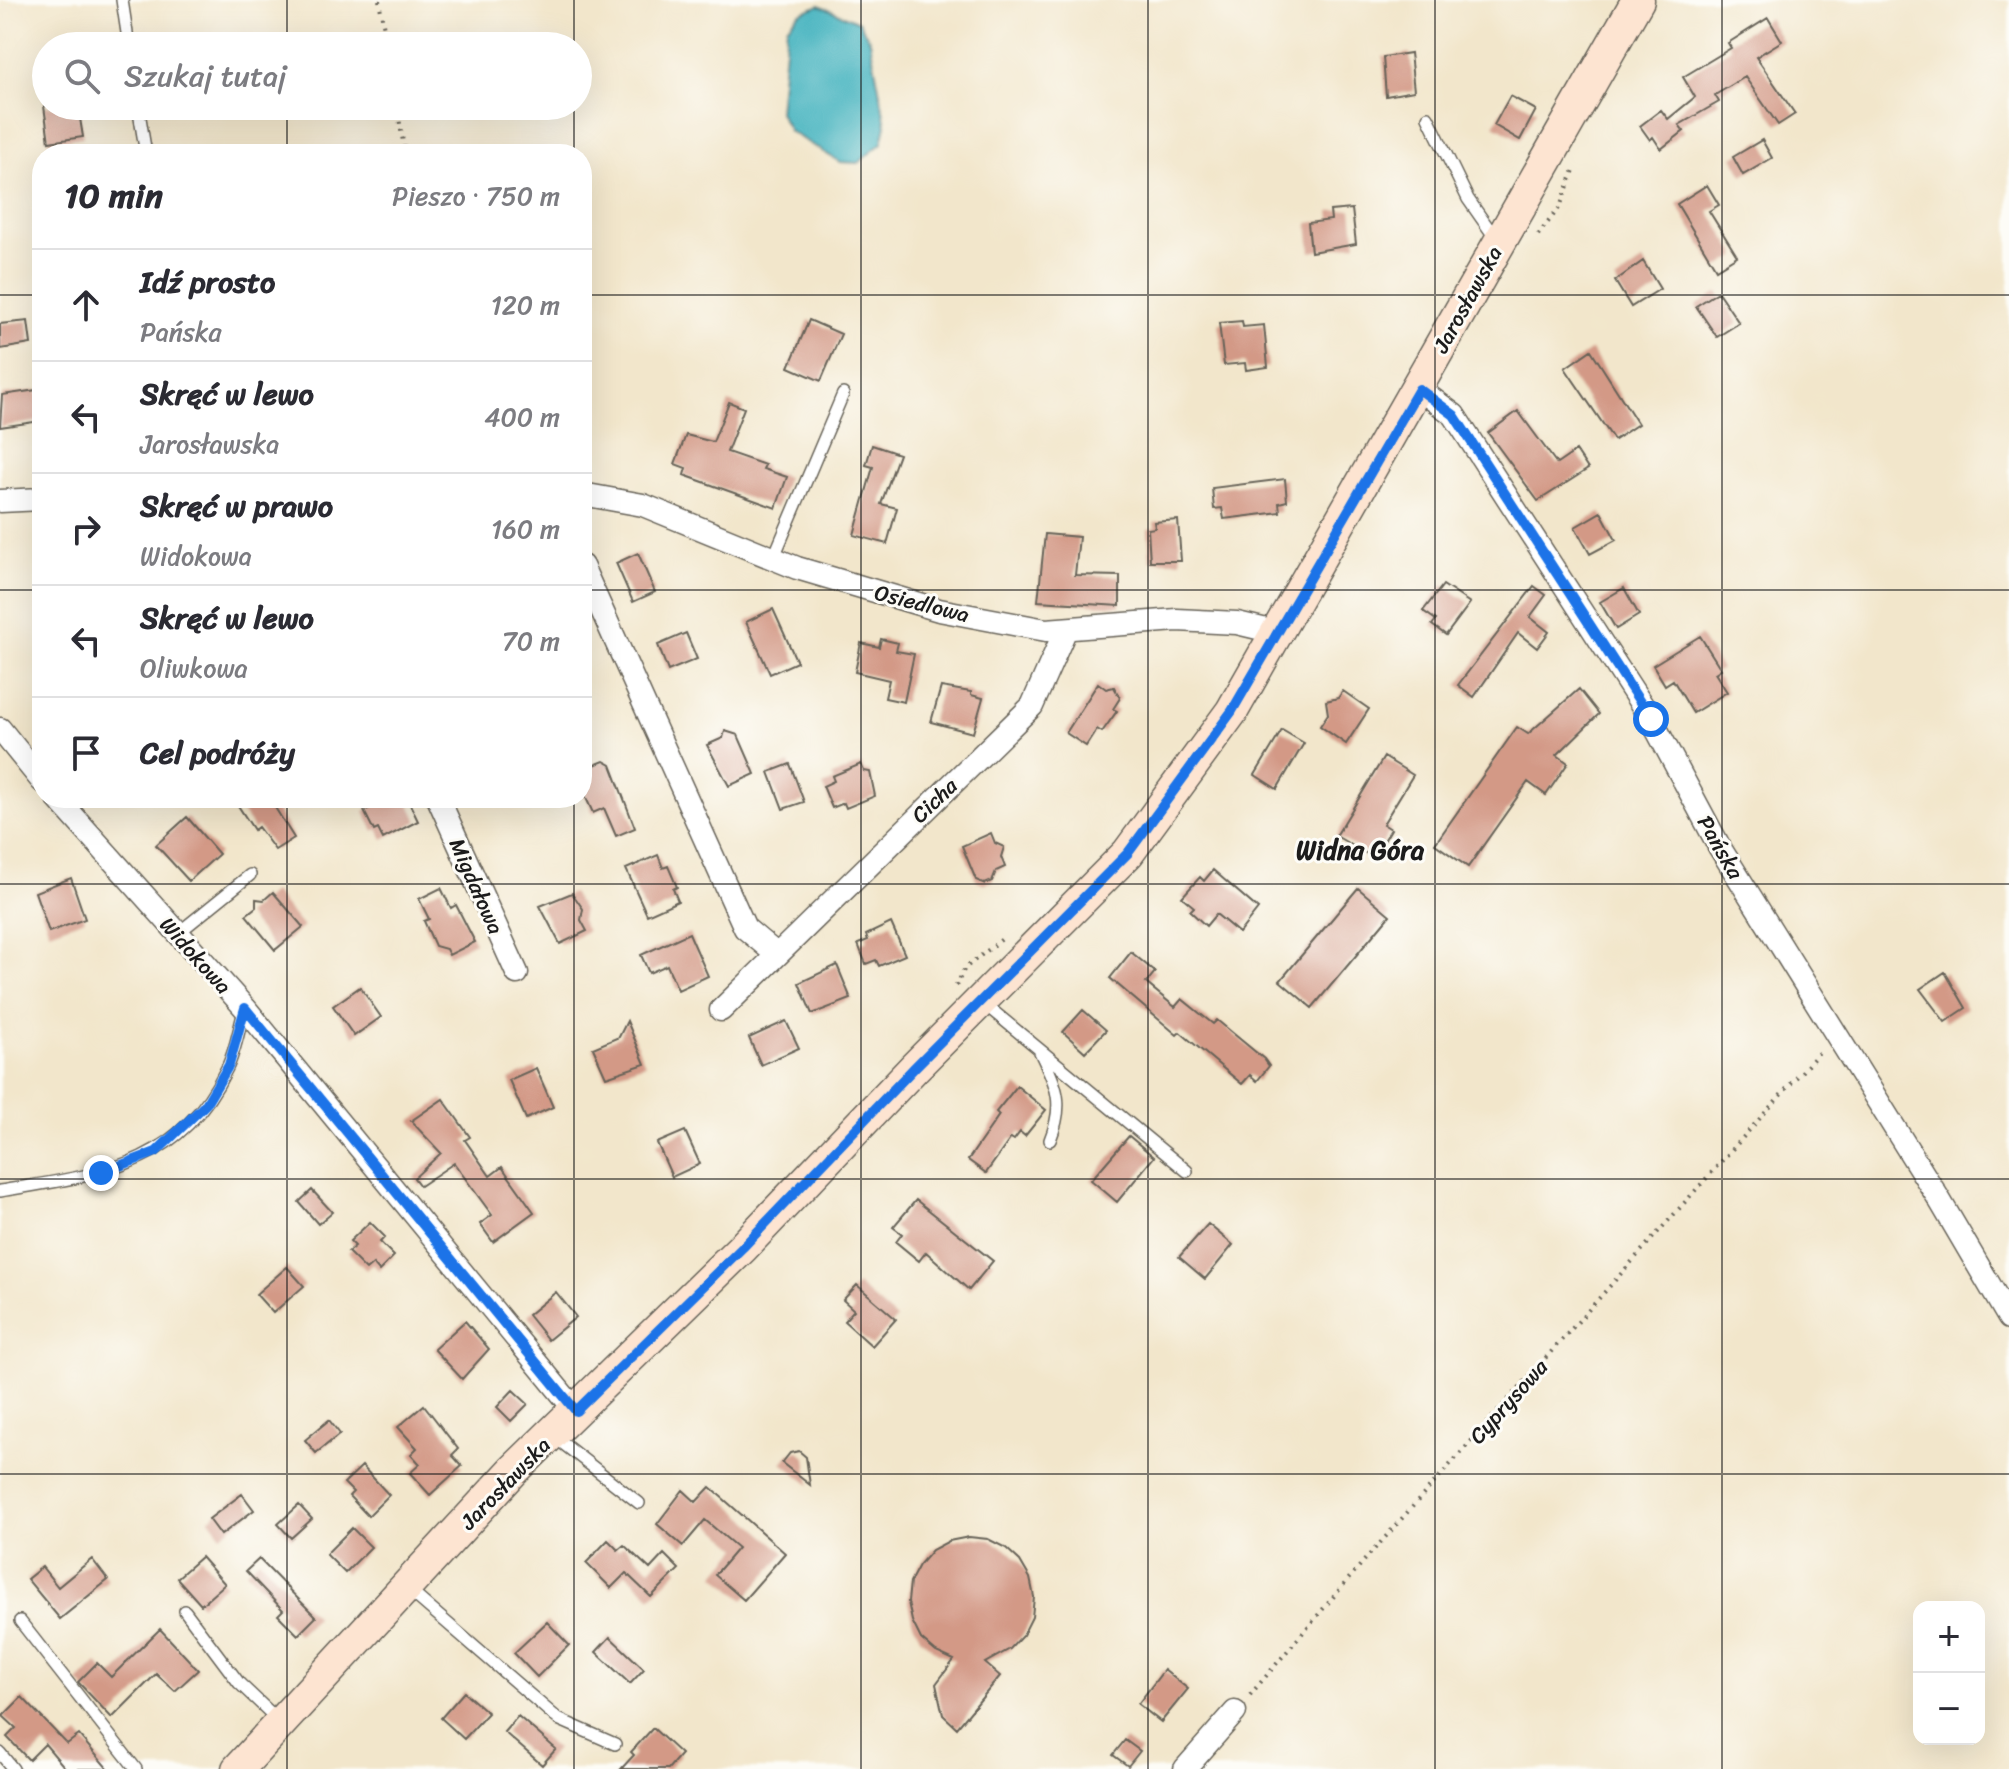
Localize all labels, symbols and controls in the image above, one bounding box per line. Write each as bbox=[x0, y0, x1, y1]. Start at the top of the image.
search box bbox=[32, 32, 592, 120]
text: Szukaj tutaj bbox=[124, 49, 287, 103]
icon: search bbox=[60, 54, 104, 98]
text: 10 min bbox=[64, 166, 163, 226]
text: Pieszo · 750 m bbox=[392, 173, 560, 219]
street label: Jarosławska bbox=[1421, 238, 1513, 361]
text: Idź prosto bbox=[140, 255, 275, 309]
text: 120 m bbox=[491, 282, 560, 328]
icon: ahead bbox=[64, 283, 108, 327]
text: Pańska bbox=[140, 309, 222, 355]
text: Skręć w lewo bbox=[140, 367, 314, 421]
text: 400 m bbox=[484, 394, 560, 440]
icon: left bbox=[64, 395, 108, 439]
text: Jarosławska bbox=[140, 421, 279, 467]
text: Skręć w prawo bbox=[140, 479, 333, 533]
text: 160 m bbox=[491, 506, 560, 552]
icon: right bbox=[64, 507, 108, 551]
text: Widokowa bbox=[140, 533, 252, 579]
street label: Osiedlowa bbox=[870, 573, 974, 634]
text: Skręć w lewo bbox=[140, 591, 314, 645]
text: 70 m bbox=[502, 618, 560, 664]
icon: left bbox=[64, 619, 108, 663]
text: Oliwkowa bbox=[140, 645, 247, 691]
route start bbox=[1633, 701, 1669, 737]
text: Cel podróży bbox=[140, 726, 295, 780]
icon: arrive bbox=[64, 731, 108, 775]
street label: Cicha bbox=[902, 767, 968, 833]
street label: Pańska bbox=[1686, 808, 1755, 888]
district label: Widna Góra bbox=[1296, 827, 1425, 873]
street label: Migdałowa bbox=[438, 832, 515, 941]
street label: Widokowa bbox=[149, 907, 242, 1004]
route end bbox=[83, 1155, 119, 1191]
street label: Cyprysowa bbox=[1459, 1349, 1559, 1453]
street label: Jarosławska bbox=[450, 1427, 560, 1540]
map controls bbox=[1913, 1601, 1985, 1745]
button: + bbox=[1913, 1601, 1985, 1673]
button: − bbox=[1913, 1673, 1985, 1745]

